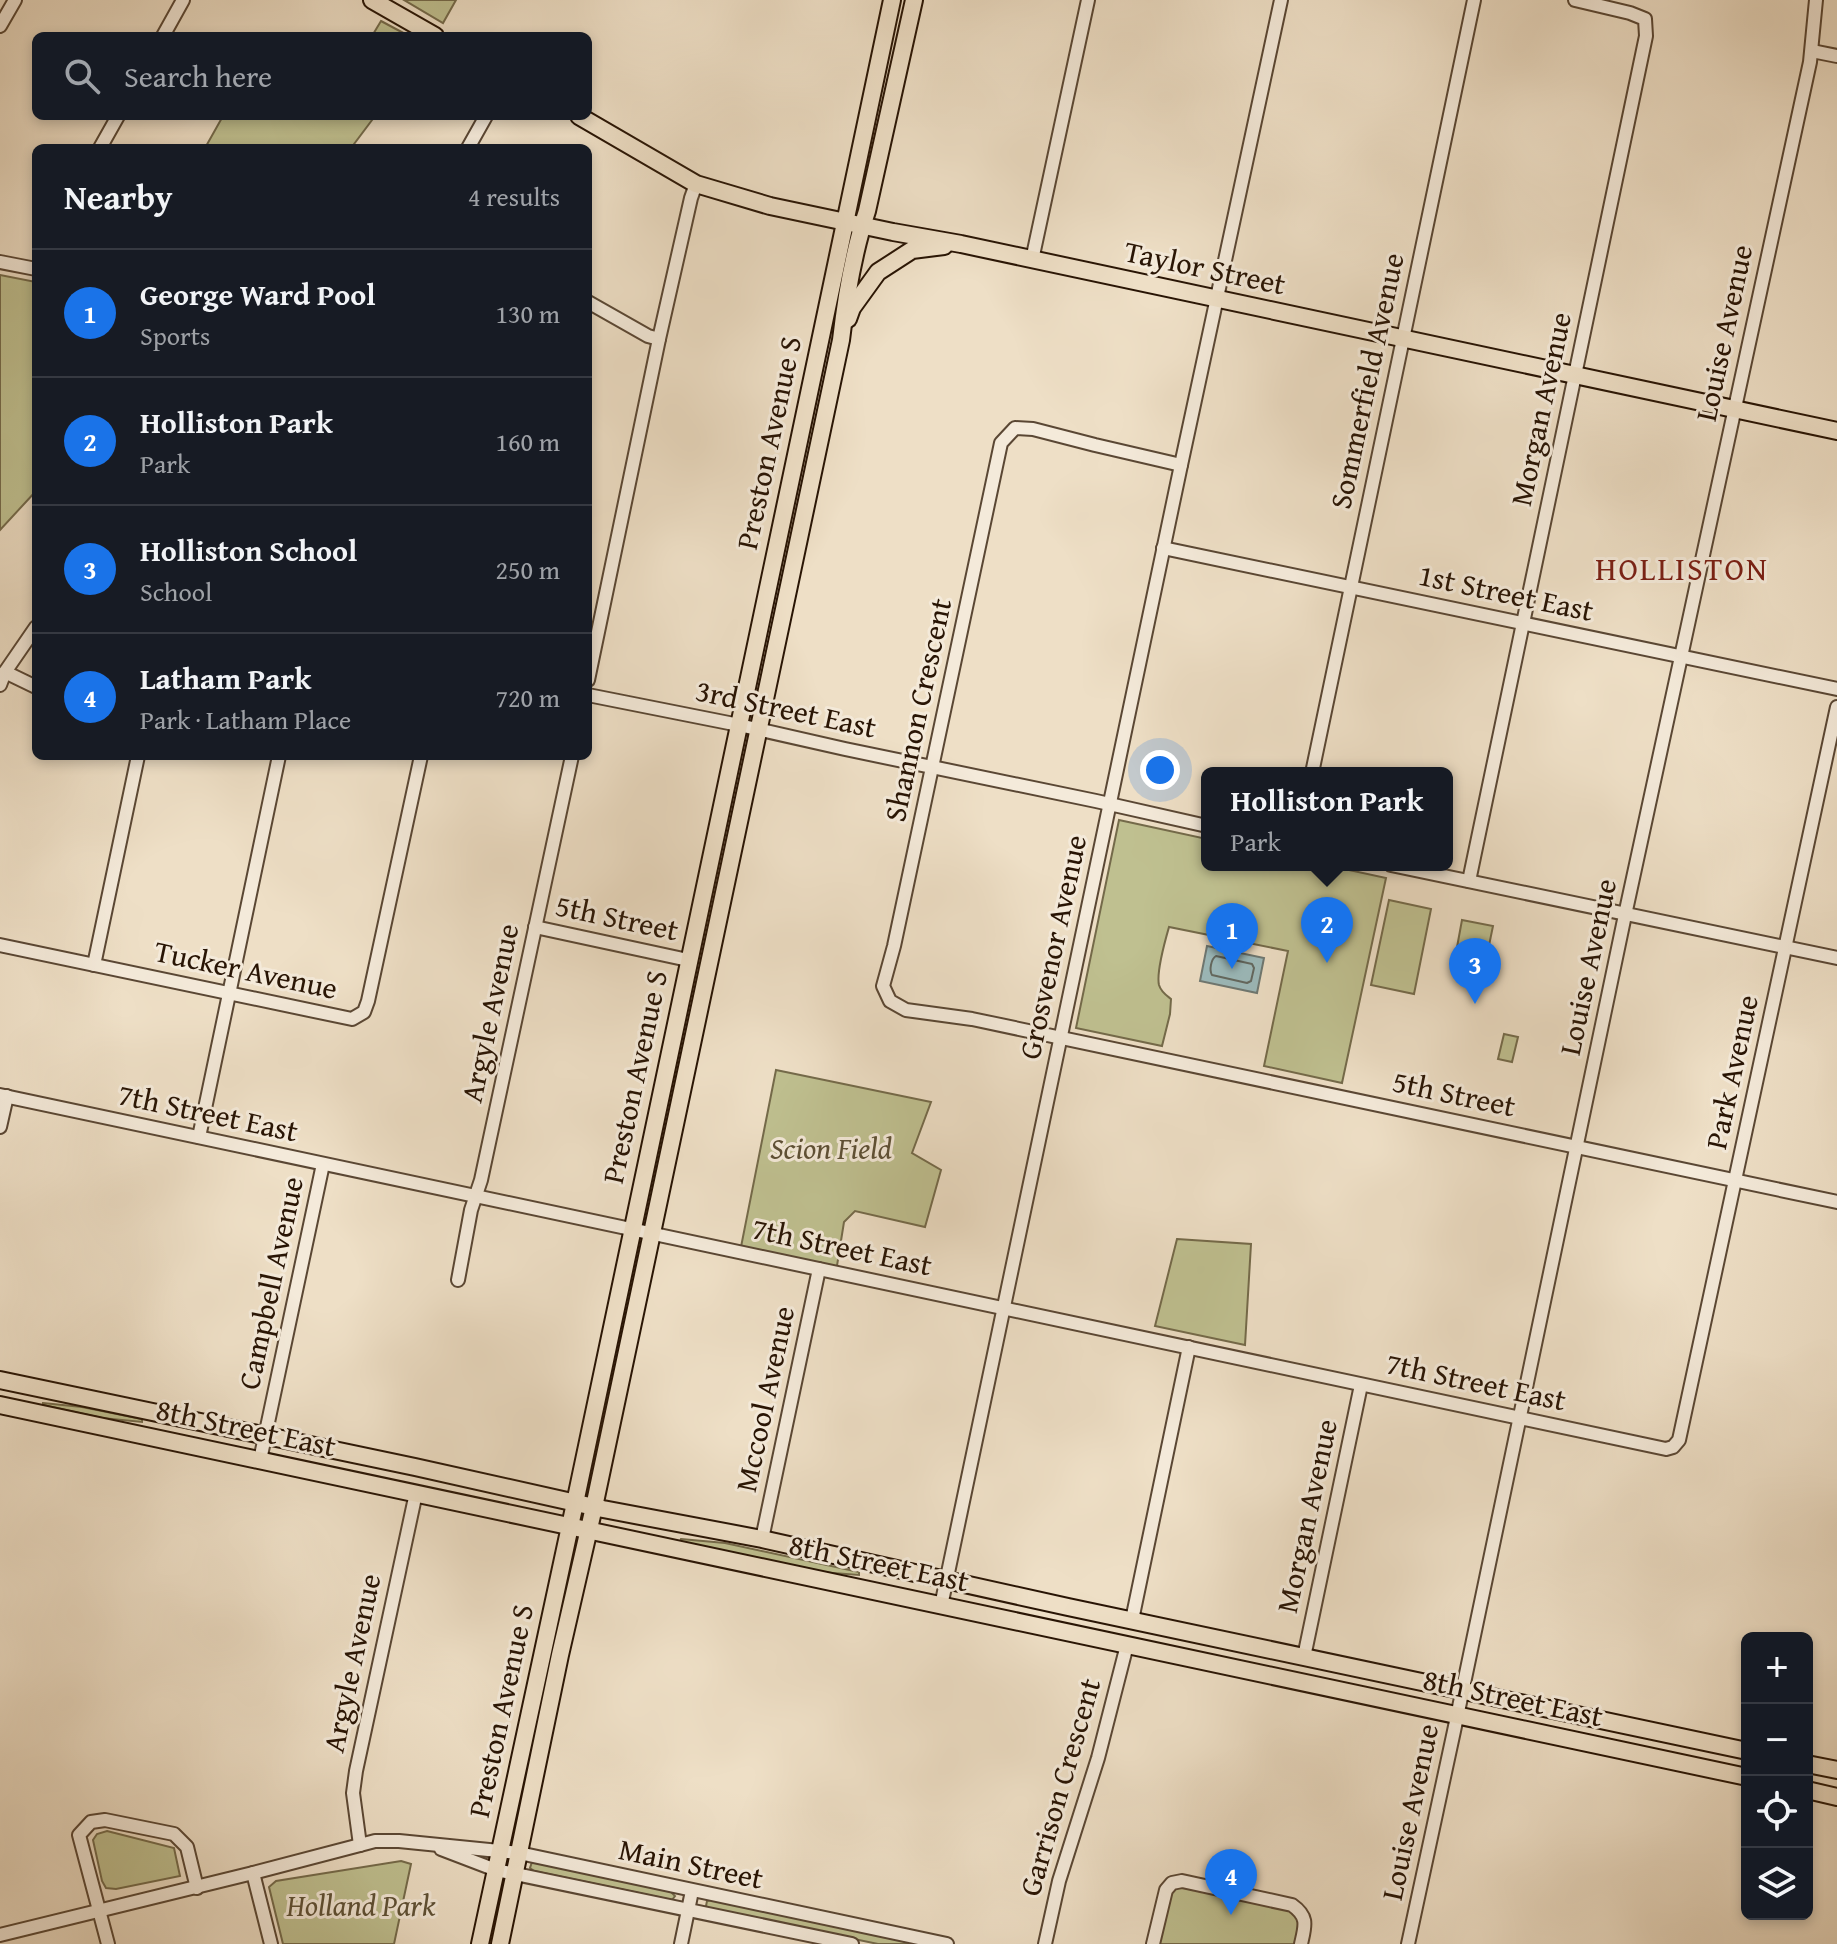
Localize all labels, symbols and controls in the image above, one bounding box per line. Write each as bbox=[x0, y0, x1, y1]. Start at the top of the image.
search box bbox=[32, 32, 592, 120]
icon: search bbox=[60, 54, 104, 98]
text: Search here bbox=[124, 54, 272, 98]
text: Nearby bbox=[64, 172, 173, 221]
text: 4 results bbox=[468, 177, 560, 216]
street label: Taylor Street bbox=[1121, 229, 1290, 306]
street label: Louise Avenue bbox=[1683, 240, 1763, 425]
street label: Sommerfield Avenue bbox=[1317, 249, 1415, 513]
text: George Ward Pool bbox=[140, 272, 376, 316]
text: 1 bbox=[83, 294, 97, 333]
text: 130 m bbox=[495, 294, 560, 333]
street label: Morgan Avenue bbox=[1498, 308, 1582, 510]
text: Sports bbox=[140, 316, 210, 355]
street label: Preston Avenue S bbox=[724, 332, 812, 553]
text: Holliston Park bbox=[140, 400, 333, 444]
text: 2 bbox=[83, 422, 97, 461]
text: 160 m bbox=[495, 422, 560, 461]
text: Park bbox=[140, 444, 190, 483]
text: Holliston School bbox=[140, 528, 357, 572]
district label: HOLLISTON bbox=[1595, 545, 1769, 592]
text: 3 bbox=[83, 550, 97, 589]
text: 250 m bbox=[495, 550, 560, 589]
street label: 1st Street East bbox=[1415, 552, 1598, 632]
text: School bbox=[140, 572, 212, 611]
street label: Shannon Crescent bbox=[872, 594, 962, 825]
text: Latham Park bbox=[140, 656, 311, 700]
street label: 3rd Street East bbox=[692, 667, 881, 749]
text: 4 bbox=[83, 678, 97, 717]
text: 720 m bbox=[495, 678, 560, 717]
text: Park · Latham Place bbox=[140, 700, 351, 739]
your location bbox=[1140, 750, 1180, 790]
popup bbox=[1201, 767, 1453, 871]
text: Holliston Park bbox=[1231, 778, 1423, 822]
text: Park bbox=[1231, 822, 1281, 861]
street label: Grosvenor Avenue bbox=[1007, 831, 1097, 1063]
street label: Louise Avenue bbox=[1547, 874, 1627, 1059]
street label: 5th Street bbox=[552, 883, 683, 952]
pin: 2 bbox=[1301, 897, 1353, 963]
pin: 1 bbox=[1206, 903, 1258, 969]
street label: Argyle Avenue bbox=[449, 919, 529, 1106]
street label: Tucker Avenue bbox=[151, 928, 342, 1010]
pin: 3 bbox=[1449, 938, 1501, 1004]
street label: Preston Avenue S bbox=[590, 966, 678, 1187]
street label: Park Avenue bbox=[1693, 991, 1769, 1153]
street label: 5th Street bbox=[1389, 1059, 1520, 1128]
street label: 7th Street East bbox=[114, 1071, 303, 1153]
park label: Scion Field bbox=[770, 1126, 892, 1170]
street label: Campbell Avenue bbox=[226, 1172, 314, 1393]
street label: 7th Street East bbox=[748, 1205, 937, 1287]
street label: Mccool Avenue bbox=[723, 1302, 805, 1496]
street label: 7th Street East bbox=[1382, 1340, 1571, 1422]
street label: 8th Street East bbox=[152, 1386, 341, 1468]
street label: Morgan Avenue bbox=[1264, 1415, 1348, 1617]
street label: 8th Street East bbox=[785, 1521, 974, 1603]
street label: Argyle Avenue bbox=[311, 1569, 391, 1756]
street label: Preston Avenue S bbox=[456, 1600, 544, 1821]
map controls bbox=[1741, 1632, 1813, 1920]
button: + bbox=[1741, 1632, 1813, 1704]
street label: 8th Street East bbox=[1419, 1656, 1608, 1738]
street label: Garrison Crescent bbox=[1007, 1672, 1111, 1901]
button: − bbox=[1741, 1704, 1813, 1776]
street label: Louise Avenue bbox=[1369, 1719, 1449, 1904]
button: locate bbox=[1741, 1776, 1813, 1848]
street label: Main Street bbox=[615, 1826, 768, 1900]
button: layers bbox=[1741, 1848, 1813, 1920]
pin: 4 bbox=[1205, 1849, 1257, 1915]
park label: Holland Park bbox=[286, 1883, 436, 1927]

